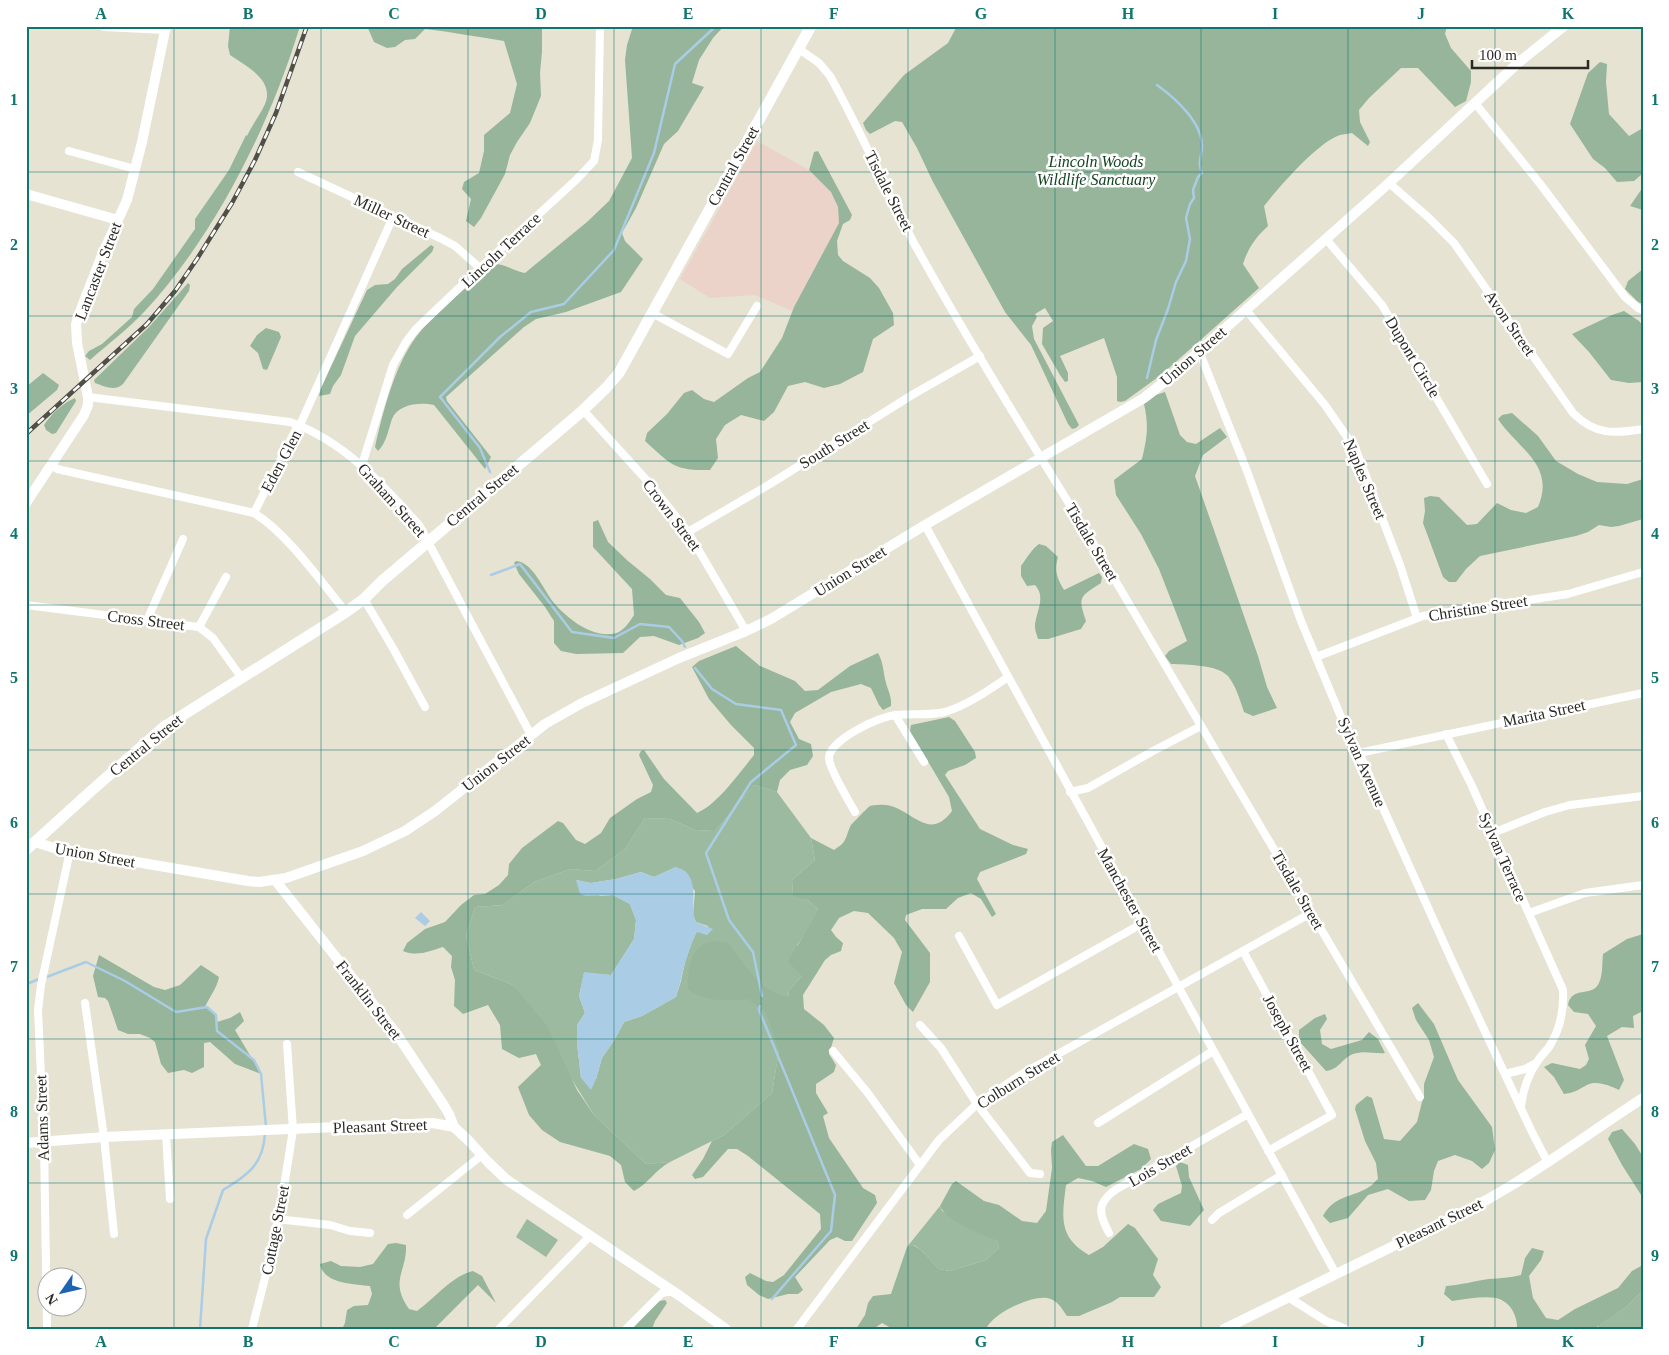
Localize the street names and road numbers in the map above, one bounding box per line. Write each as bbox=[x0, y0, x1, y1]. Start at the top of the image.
street label: Central Street bbox=[704, 123, 762, 209]
street label: Tisdale Street bbox=[861, 148, 917, 234]
street label: Miller Street bbox=[352, 191, 433, 241]
street label: Lincoln Terrace bbox=[458, 209, 544, 291]
street label: Lancaster Street bbox=[72, 219, 125, 322]
street label: Avon Street bbox=[1481, 287, 1539, 359]
street label: Dupont Circle bbox=[1381, 314, 1444, 401]
street label: Union Street bbox=[1157, 323, 1230, 389]
street label: South Street bbox=[796, 416, 872, 472]
street label: Eden Glen bbox=[258, 427, 304, 495]
street label: Naples Street bbox=[1340, 436, 1390, 523]
street label: Graham Street bbox=[355, 460, 430, 541]
street label: Central Street bbox=[443, 460, 522, 530]
street label: Crown Street bbox=[640, 476, 705, 554]
street label: Tisdale Street bbox=[1062, 500, 1122, 585]
street label: Union Street bbox=[811, 542, 889, 600]
street label: Christine Street bbox=[1427, 592, 1529, 624]
street label: Cross Street bbox=[106, 607, 186, 633]
street label: Marita Street bbox=[1501, 696, 1587, 730]
street label: Central Street bbox=[106, 710, 186, 779]
street label: Sylvan Avenue bbox=[1334, 715, 1389, 810]
street label: Union Street bbox=[459, 731, 534, 795]
street label: Sylvan Terrace bbox=[1475, 810, 1530, 905]
street label: Union Street bbox=[53, 840, 137, 871]
street label: Manchester Street bbox=[1094, 845, 1166, 955]
street label: Tisdale Street bbox=[1269, 848, 1328, 933]
street label: Franklin Street bbox=[333, 957, 405, 1043]
street label: Joseph Street bbox=[1259, 992, 1316, 1075]
street label: Colburn Street bbox=[974, 1048, 1063, 1112]
street label: Adams Street bbox=[32, 1074, 52, 1162]
street label: Pleasant Street bbox=[332, 1116, 428, 1136]
street label: Lois Street bbox=[1126, 1140, 1195, 1190]
street label: Cottage Street bbox=[258, 1183, 293, 1277]
street label: Pleasant Street bbox=[1393, 1194, 1486, 1251]

